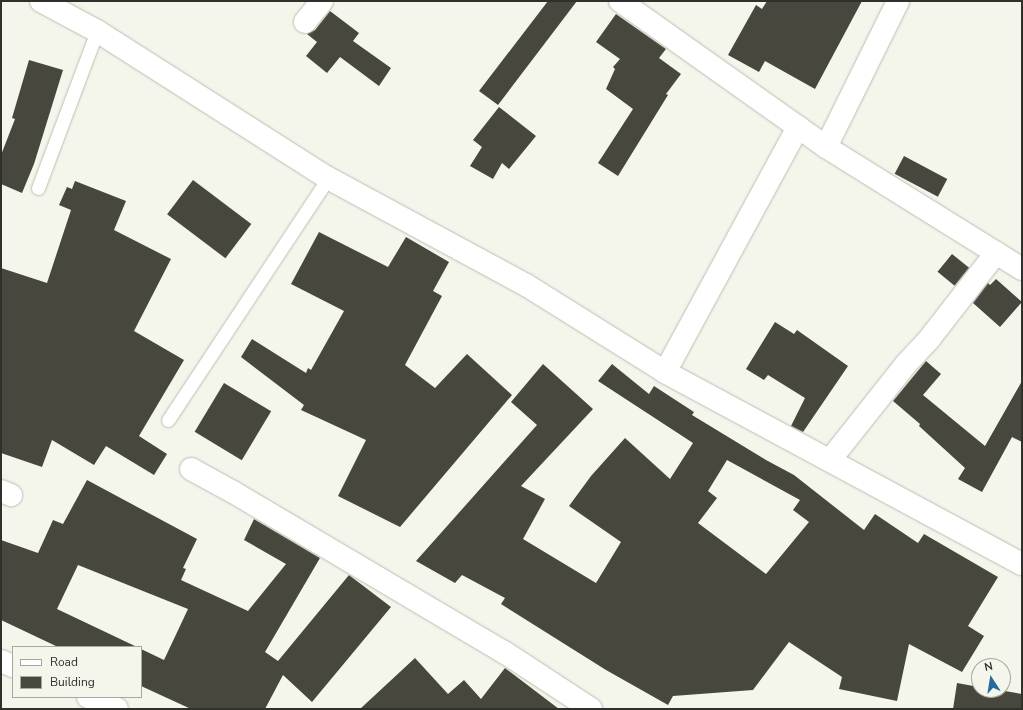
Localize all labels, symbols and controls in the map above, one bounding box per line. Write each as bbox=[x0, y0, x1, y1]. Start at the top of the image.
legend bbox=[12, 646, 142, 698]
text: Road bbox=[50, 654, 78, 670]
north arrow bbox=[971, 658, 1011, 698]
text: N bbox=[983, 659, 994, 675]
text: Building bbox=[50, 674, 95, 690]

